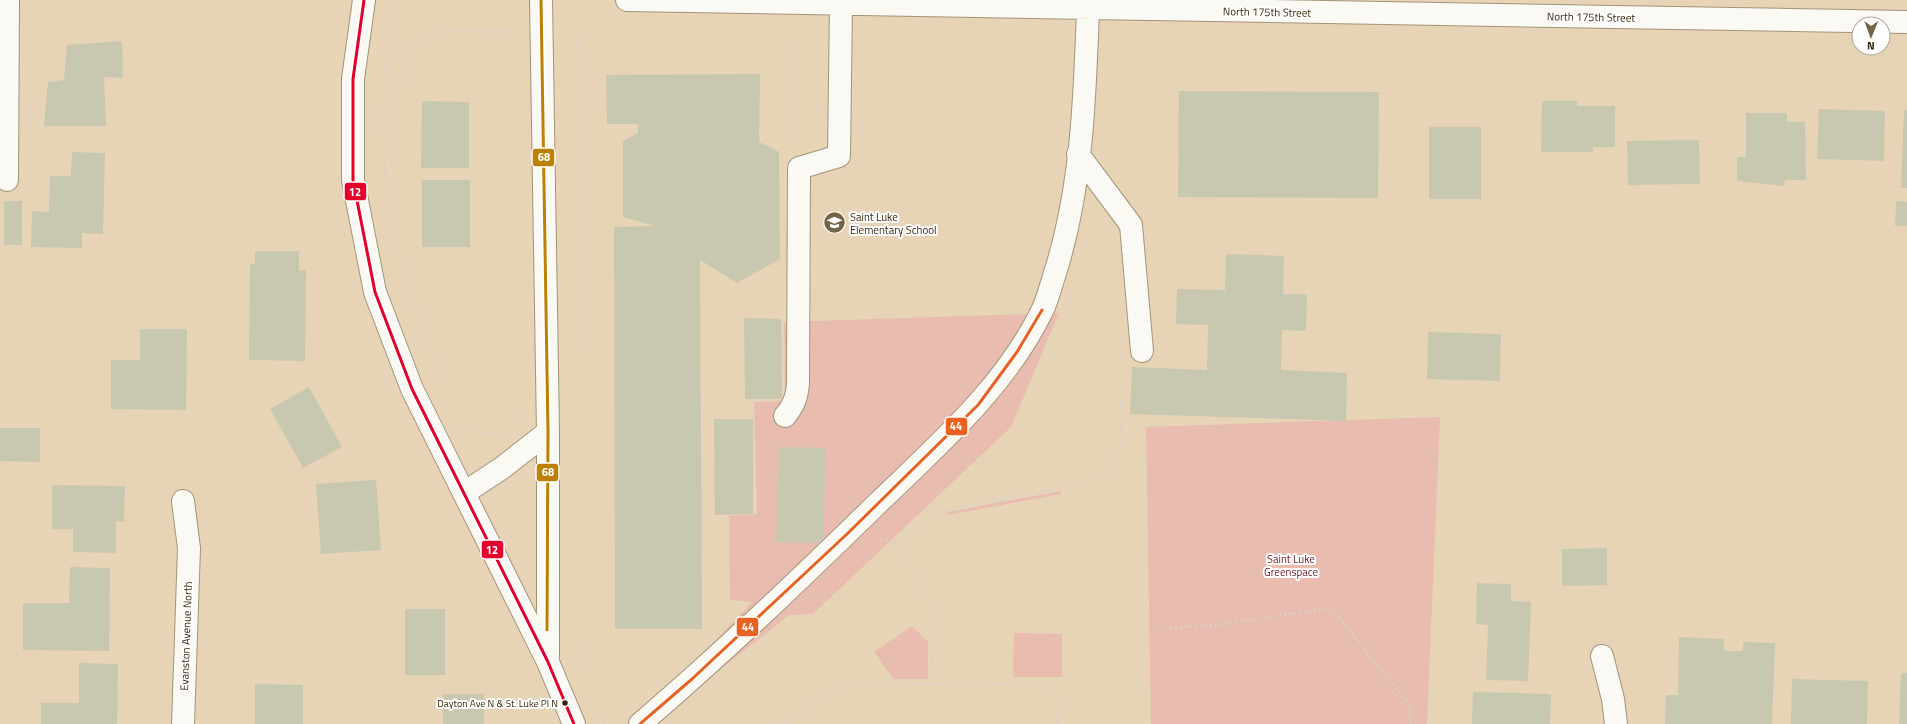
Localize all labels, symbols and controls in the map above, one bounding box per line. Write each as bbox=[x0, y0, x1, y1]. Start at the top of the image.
street label: North 175th Street bbox=[1223, 3, 1311, 21]
street label: North 175th Street bbox=[1547, 8, 1635, 26]
north arrow bbox=[1851, 16, 1891, 56]
text: N bbox=[1867, 38, 1875, 54]
line badge: 68 bbox=[532, 148, 555, 167]
text: 68 bbox=[538, 149, 550, 165]
line badge: 12 bbox=[344, 182, 367, 201]
text: 12 bbox=[349, 184, 361, 200]
place label: Saint Luke Elementary School bbox=[850, 209, 937, 238]
school or university icon: Saint Luke Elementary School bbox=[822, 210, 848, 236]
line badge: 44 bbox=[945, 417, 968, 436]
text: 44 bbox=[950, 418, 962, 434]
line badge: 68 bbox=[536, 463, 559, 482]
text: 68 bbox=[542, 464, 554, 480]
line badge: 12 bbox=[481, 540, 504, 559]
text: 12 bbox=[486, 542, 498, 558]
park label: Saint Luke Greenspace bbox=[1264, 551, 1319, 580]
street label: Evanston Avenue North bbox=[176, 581, 196, 691]
line badge: 44 bbox=[736, 617, 759, 637]
text: 44 bbox=[742, 619, 754, 635]
place label: Dayton Ave N & St. Luke Pl N bbox=[437, 696, 558, 711]
marker: Dayton Ave N & St. Luke Pl N bbox=[560, 698, 570, 708]

